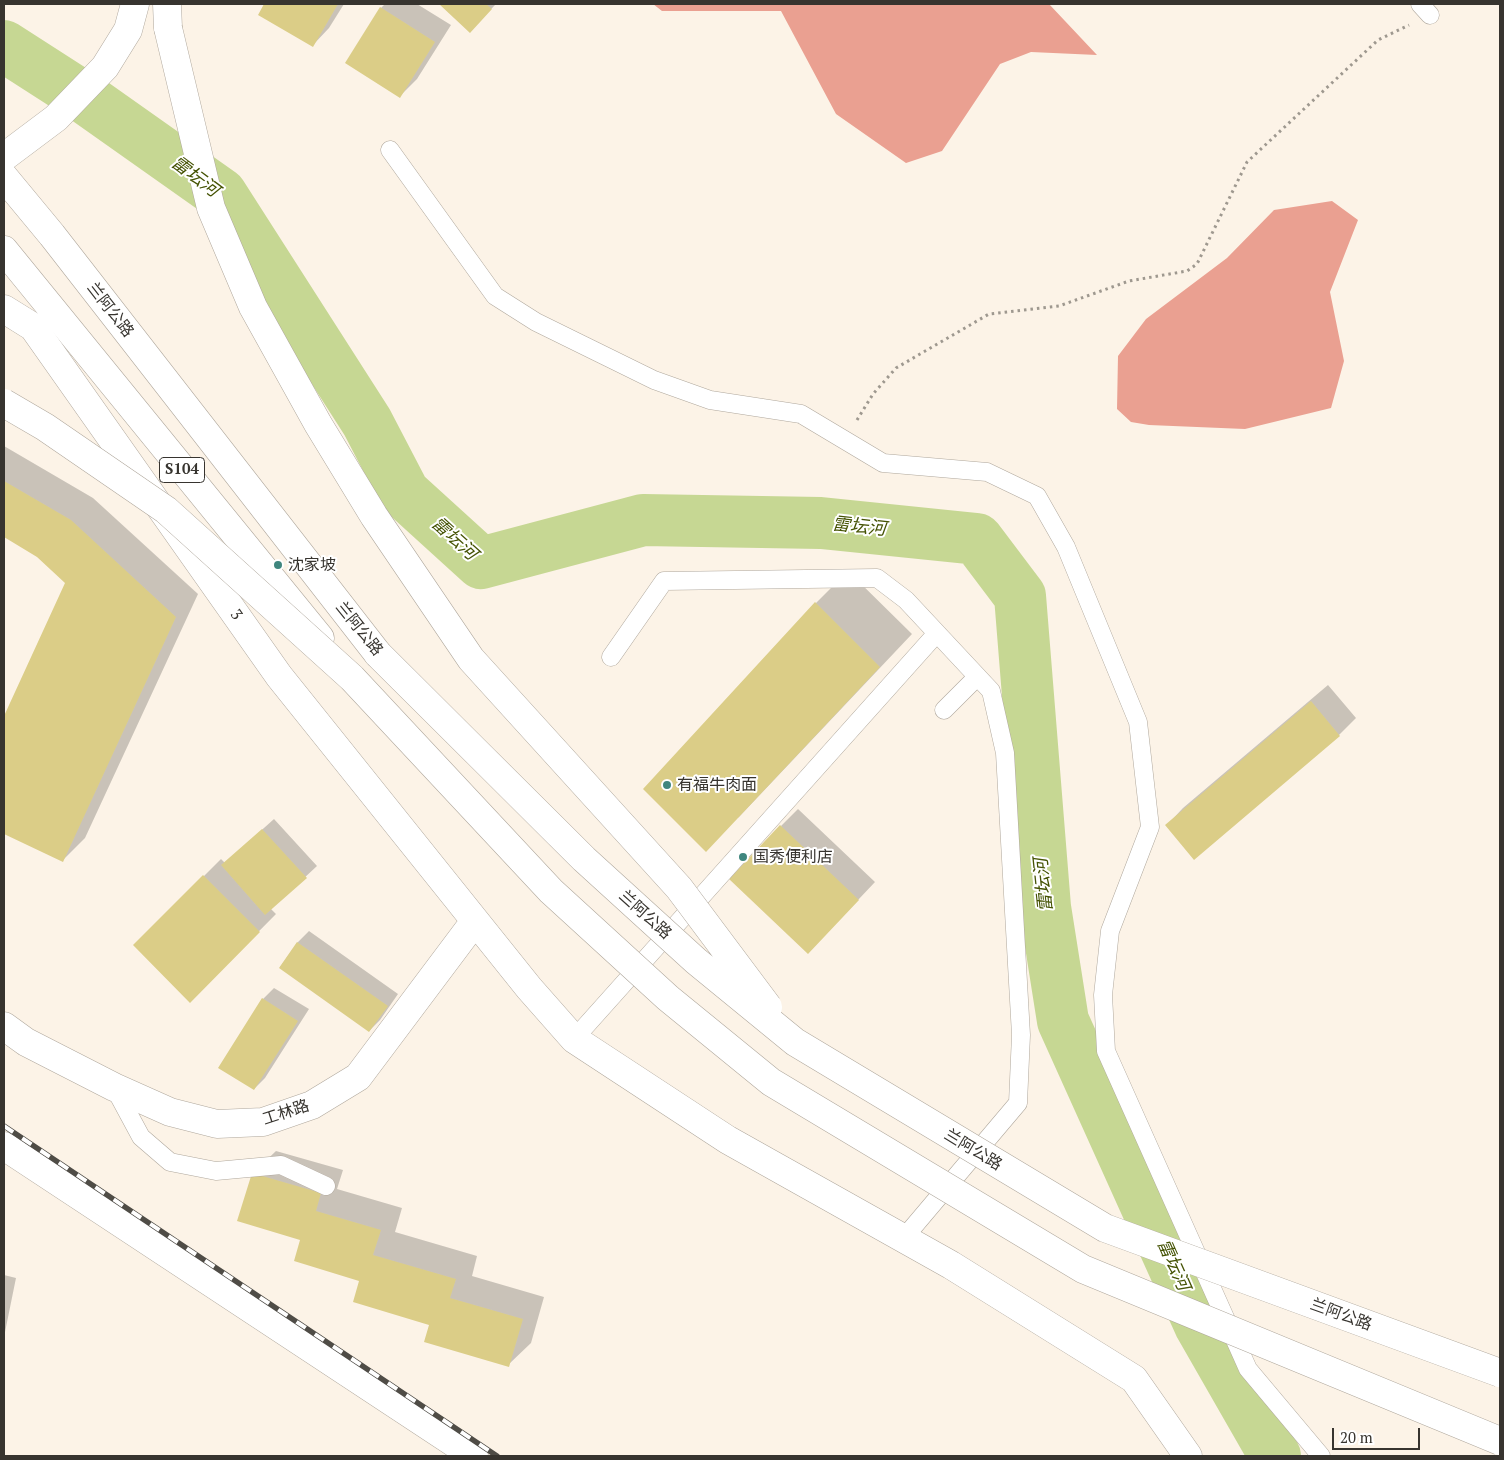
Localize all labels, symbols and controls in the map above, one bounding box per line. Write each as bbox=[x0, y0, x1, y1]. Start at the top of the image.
water label: 雷坛河 bbox=[167, 152, 223, 202]
street label: 兰阿公路 bbox=[83, 279, 137, 341]
road number: S104 bbox=[160, 458, 204, 482]
water label: 雷坛河 bbox=[427, 513, 481, 565]
water label: 雷坛河 bbox=[831, 513, 887, 541]
place label: 沈家坡 bbox=[288, 555, 336, 575]
marker: 沈家坡 bbox=[272, 559, 284, 571]
street label: 兰阿公路 bbox=[331, 598, 387, 660]
street label: 3 bbox=[226, 606, 246, 624]
place label: 有福牛肉面 bbox=[677, 775, 757, 795]
marker: 有福牛肉面 bbox=[661, 779, 673, 791]
place label: 国秀便利店 bbox=[753, 847, 833, 867]
marker: 国秀便利店 bbox=[737, 851, 749, 863]
water label: 雷坛河 bbox=[1030, 857, 1058, 913]
street label: 兰阿公路 bbox=[615, 886, 675, 944]
street label: 工林路 bbox=[260, 1096, 312, 1130]
street label: 兰阿公路 bbox=[941, 1125, 1005, 1175]
water label: 雷坛河 bbox=[1152, 1236, 1194, 1294]
street label: 兰阿公路 bbox=[1308, 1295, 1374, 1335]
scale bar bbox=[1334, 1418, 1422, 1450]
text: 20 m bbox=[1340, 1427, 1373, 1447]

